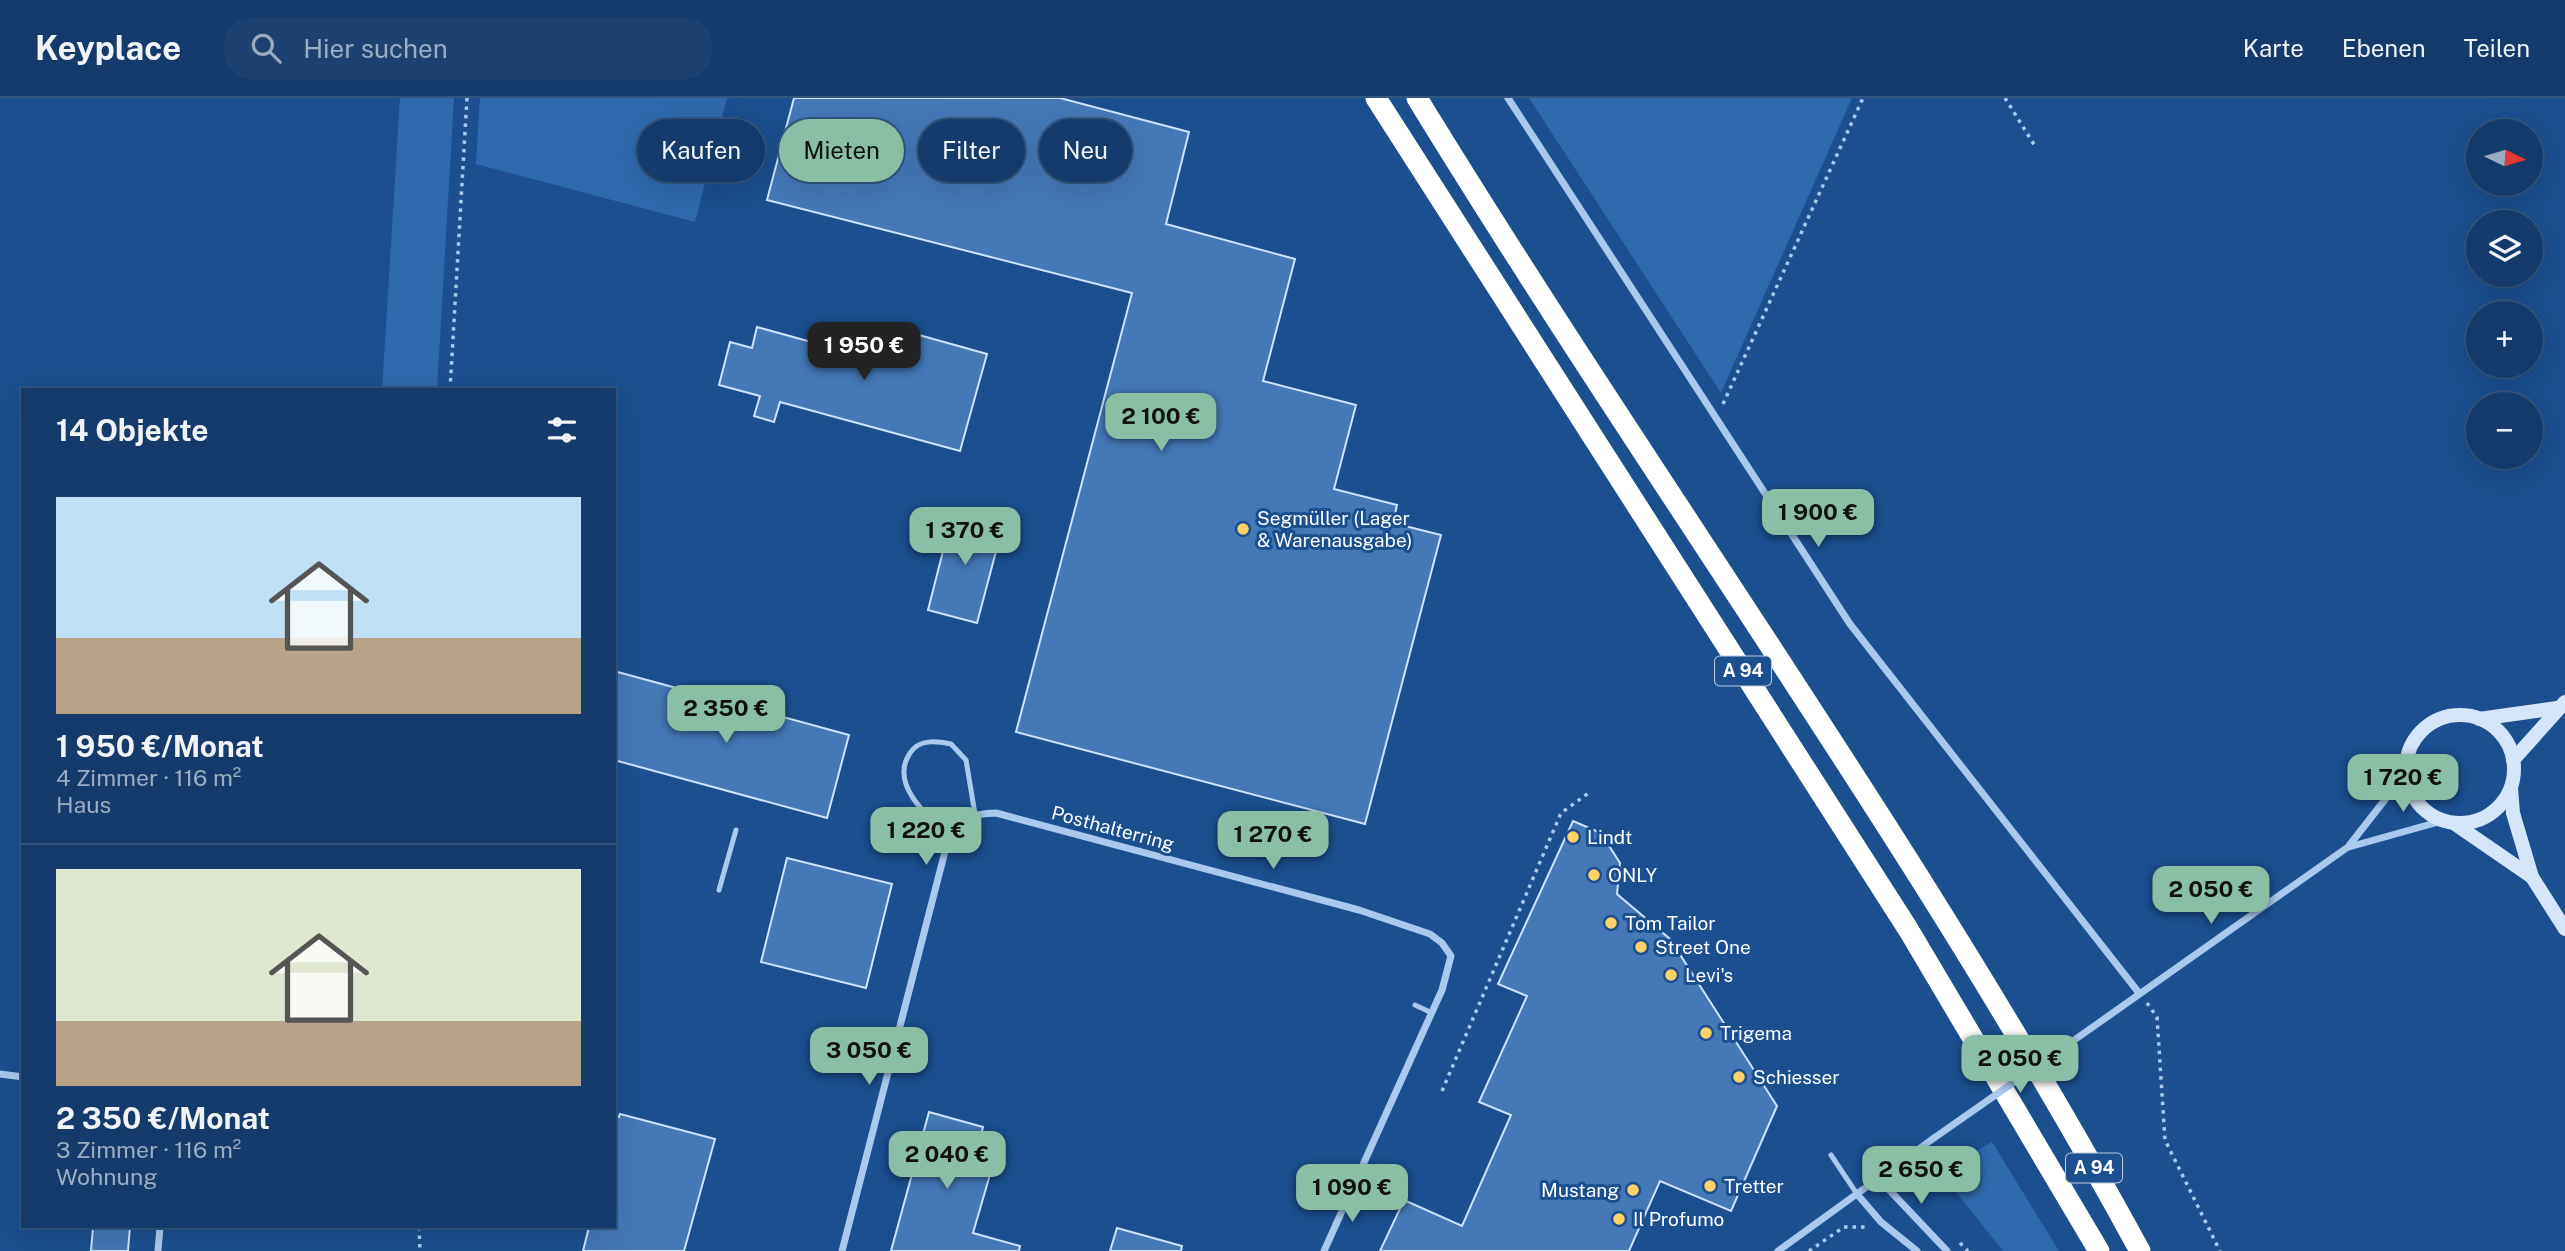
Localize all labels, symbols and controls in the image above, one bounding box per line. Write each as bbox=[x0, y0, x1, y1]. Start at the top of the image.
search box bbox=[223, 17, 713, 80]
text: Keyplace bbox=[35, 29, 181, 67]
icon: search bbox=[247, 29, 285, 67]
text: Hier suchen bbox=[303, 33, 448, 64]
text: Karte bbox=[2243, 34, 2304, 62]
text: Ebenen bbox=[2342, 34, 2426, 62]
text: Teilen bbox=[2464, 34, 2530, 62]
chip: Kaufen bbox=[637, 119, 765, 182]
chip: Mieten bbox=[779, 119, 904, 182]
chip: Filter bbox=[918, 119, 1025, 182]
chip: Neu bbox=[1039, 119, 1132, 182]
north arrow bbox=[2466, 119, 2543, 196]
map controls bbox=[2466, 119, 2543, 469]
button: layers bbox=[2466, 210, 2543, 287]
button: + bbox=[2466, 301, 2543, 378]
pin: 1 950 € bbox=[799, 322, 929, 382]
text: 1 950 € bbox=[824, 331, 904, 358]
button: − bbox=[2466, 392, 2543, 469]
pin: 2 100 € bbox=[1096, 394, 1226, 453]
text: 2 100 € bbox=[1121, 402, 1201, 429]
icon: filters bbox=[543, 411, 581, 449]
text: 14 Objekte bbox=[56, 412, 209, 448]
pin: 1 900 € bbox=[1753, 490, 1883, 549]
text: 1 900 € bbox=[1778, 498, 1858, 525]
place label: Segmüller (Lager & Warenausgabe) bbox=[1257, 507, 1412, 551]
pin: 1 370 € bbox=[900, 508, 1030, 567]
text: 1 370 € bbox=[925, 516, 1005, 543]
marker: Segmüller (Lager & Warenausgabe) bbox=[1235, 521, 1251, 537]
icon: home bbox=[256, 543, 382, 669]
road number: A 94 bbox=[1715, 656, 1771, 686]
pin: 2 350 € bbox=[661, 686, 791, 745]
text: 2 350 € bbox=[683, 694, 769, 721]
text: 1 950 €/Monat bbox=[56, 728, 264, 764]
pin: 1 720 € bbox=[2338, 754, 2468, 814]
text: 1 720 € bbox=[2363, 763, 2443, 790]
text: 4 Zimmer · 116 m² bbox=[56, 764, 241, 791]
text: Haus bbox=[56, 791, 111, 818]
street label: Posthalterring bbox=[1049, 801, 1177, 855]
pin: 1 220 € bbox=[861, 808, 991, 867]
pin: 1 270 € bbox=[1208, 812, 1338, 871]
text: 1 220 € bbox=[886, 816, 966, 843]
text: 1 270 € bbox=[1234, 820, 1312, 847]
place label: Lindt bbox=[1587, 826, 1633, 848]
marker: Lindt bbox=[1565, 829, 1581, 845]
place label: ONLY bbox=[1608, 864, 1658, 886]
pin: 2 050 € bbox=[2146, 866, 2276, 926]
marker: ONLY bbox=[1586, 867, 1602, 883]
text: 2 050 € bbox=[2168, 875, 2254, 902]
place label: Tom Tailor bbox=[1625, 912, 1716, 934]
icon: home bbox=[256, 915, 382, 1041]
marker: Tom Tailor bbox=[1603, 915, 1619, 931]
place label: Street One bbox=[1655, 936, 1751, 958]
marker: Street One bbox=[1633, 939, 1649, 955]
place label: Levi's bbox=[1685, 964, 1733, 986]
marker: Levi's bbox=[1663, 967, 1679, 983]
place label: Trigema bbox=[1720, 1022, 1792, 1044]
marker: Trigema bbox=[1698, 1025, 1714, 1041]
pin: 3 050 € bbox=[804, 1028, 934, 1087]
pin: 2 050 € bbox=[1955, 1035, 2085, 1095]
text: 3 050 € bbox=[826, 1036, 912, 1063]
text: 2 050 € bbox=[1977, 1044, 2063, 1071]
place label: Schiesser bbox=[1753, 1066, 1840, 1088]
marker: Schiesser bbox=[1731, 1069, 1747, 1085]
text: 2 350 €/Monat bbox=[56, 1100, 270, 1136]
pin: 2 040 € bbox=[882, 1132, 1012, 1191]
text: 3 Zimmer · 116 m² bbox=[56, 1136, 241, 1163]
text: 2 040 € bbox=[905, 1140, 989, 1167]
pin: 2 650 € bbox=[1856, 1146, 1986, 1206]
road number: A 94 bbox=[2066, 1154, 2122, 1182]
text: 2 650 € bbox=[1878, 1155, 1964, 1182]
text: Wohnung bbox=[56, 1163, 158, 1190]
pin: 1 090 € bbox=[1287, 1164, 1417, 1224]
text: 1 090 € bbox=[1312, 1173, 1392, 1200]
place label: Tretter bbox=[1724, 1175, 1784, 1197]
marker: Tretter bbox=[1702, 1178, 1718, 1194]
place label: Mustang bbox=[1541, 1179, 1619, 1201]
marker: Mustang bbox=[1625, 1182, 1641, 1198]
place label: Il Profumo bbox=[1633, 1208, 1724, 1230]
marker: Il Profumo bbox=[1611, 1211, 1627, 1227]

